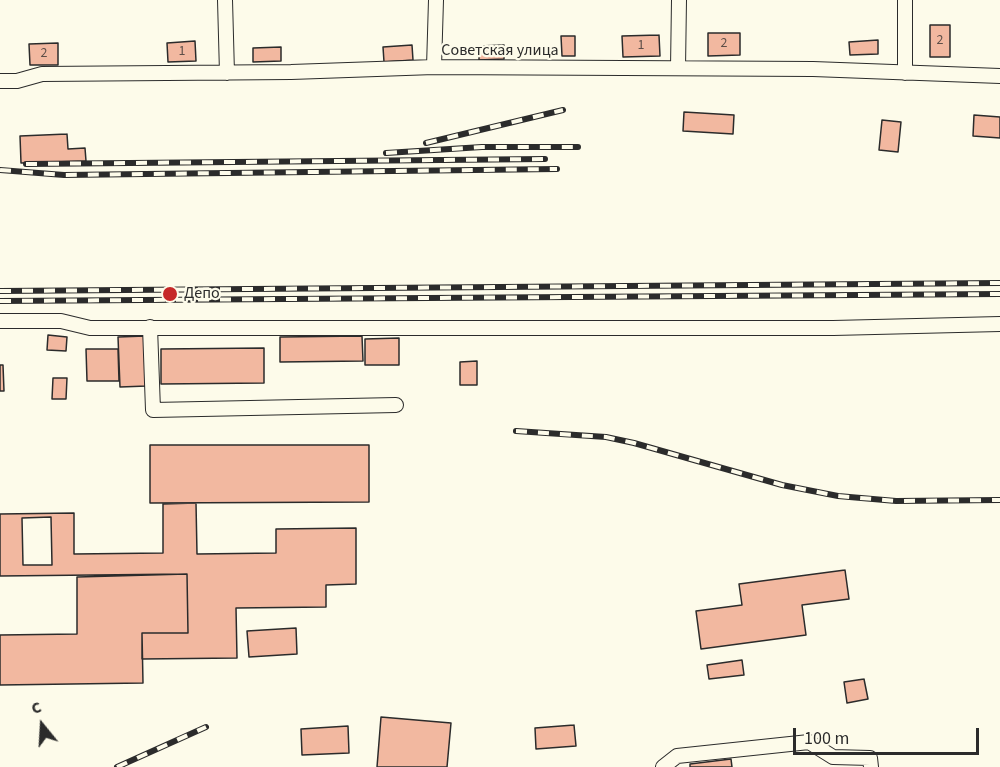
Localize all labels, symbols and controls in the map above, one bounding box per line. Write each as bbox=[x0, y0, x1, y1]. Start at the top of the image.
house number: 2 bbox=[937, 33, 943, 49]
house number: 2 bbox=[721, 36, 727, 52]
house number: 1 bbox=[638, 38, 644, 54]
street label: Советская улица bbox=[441, 41, 559, 61]
house number: 1 bbox=[179, 44, 185, 60]
house number: 2 bbox=[41, 46, 47, 62]
place label: Депо bbox=[184, 284, 220, 304]
marker: Депо bbox=[161, 285, 179, 303]
north arrow bbox=[12, 695, 72, 755]
text: С bbox=[29, 696, 44, 720]
scale bar bbox=[796, 716, 982, 754]
text: 100 m bbox=[804, 726, 849, 751]

